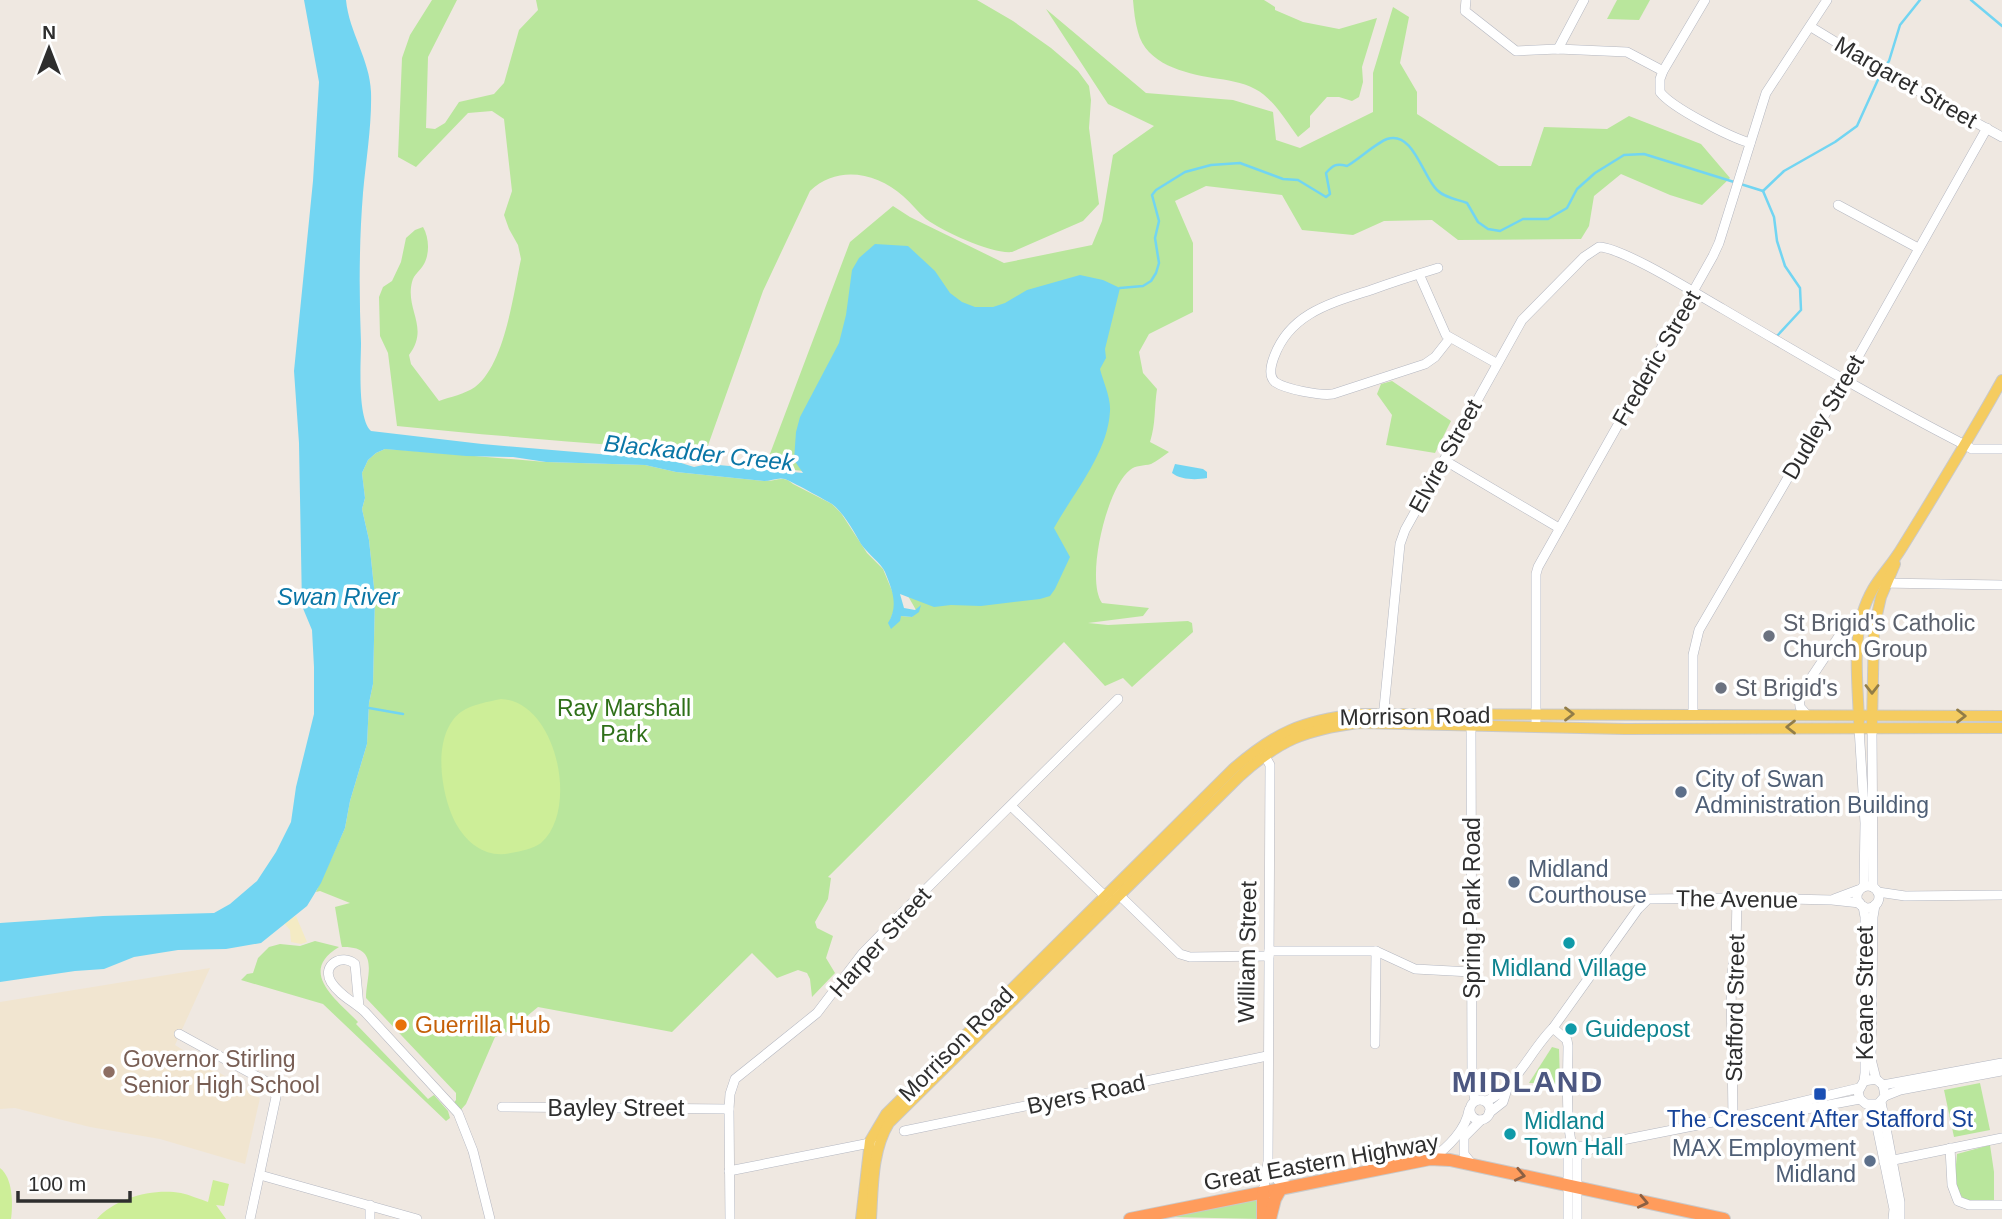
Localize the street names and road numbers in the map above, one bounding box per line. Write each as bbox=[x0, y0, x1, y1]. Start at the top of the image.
street label: Margaret Street bbox=[1830, 31, 1982, 134]
street label: Frederic Street bbox=[1607, 285, 1706, 430]
street label: Dudley Street bbox=[1777, 350, 1869, 484]
street label: Elvire Street bbox=[1403, 394, 1487, 517]
street label: Morrison Road bbox=[1339, 702, 1491, 730]
street label: Spring Park Road bbox=[1459, 817, 1485, 999]
street label: William Street bbox=[1233, 880, 1261, 1023]
street label: Harper Street bbox=[824, 882, 936, 1002]
street label: The Avenue bbox=[1676, 885, 1798, 913]
street label: Keane Street bbox=[1852, 925, 1878, 1060]
street label: Stafford Street bbox=[1721, 933, 1749, 1082]
street label: Morrison Road bbox=[893, 981, 1019, 1107]
street label: Byers Road bbox=[1025, 1069, 1147, 1119]
street label: Bayley Street bbox=[548, 1095, 685, 1121]
street label: Great Eastern Highway bbox=[1202, 1128, 1441, 1195]

